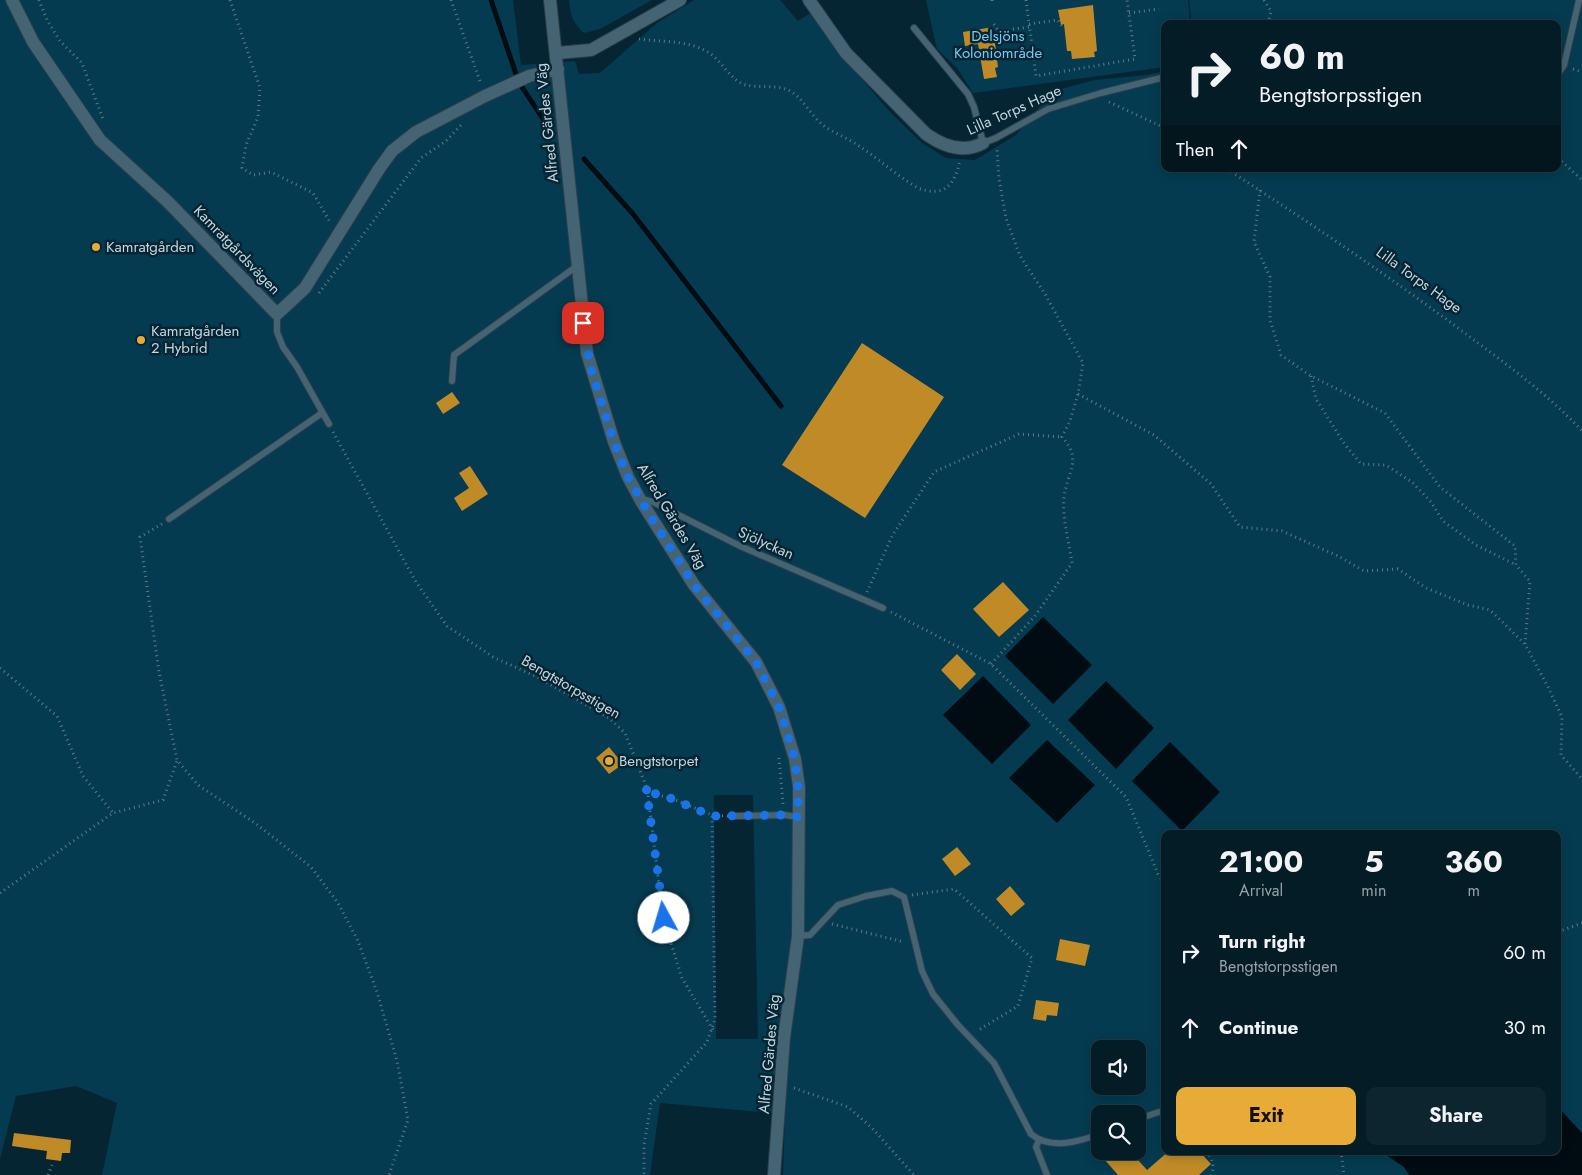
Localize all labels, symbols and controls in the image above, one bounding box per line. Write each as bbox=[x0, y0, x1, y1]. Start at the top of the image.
park label: Delsjöns Koloniområde bbox=[954, 25, 1042, 64]
text: 60 m bbox=[1259, 32, 1345, 82]
icon: right bbox=[1176, 40, 1241, 105]
street label: Alfred Gärdes Väg bbox=[530, 62, 564, 184]
text: Bengtstorpsstigen bbox=[1259, 78, 1422, 110]
street label: Lilla Torps Hage bbox=[963, 79, 1065, 141]
icon: ahead bbox=[1225, 135, 1253, 163]
text: Then bbox=[1176, 136, 1215, 163]
street label: Kamratgårdsvägen bbox=[188, 200, 286, 300]
place label: Kamratgården bbox=[106, 236, 194, 258]
marker: Kamratgården bbox=[90, 241, 102, 253]
street label: Lilla Torps Hage bbox=[1372, 241, 1467, 319]
pin bbox=[562, 302, 604, 344]
icon: arrive bbox=[569, 309, 597, 337]
place label: Kamratgården 2 Hybrid bbox=[151, 320, 239, 359]
marker: Kamratgården 2 Hybrid bbox=[135, 334, 147, 346]
street label: Alfred Gärdes Väg bbox=[632, 459, 712, 573]
street label: Sjölyckan bbox=[735, 521, 797, 565]
street label: Bengtstorpsstigen bbox=[517, 650, 625, 724]
place label: Bengtstorpet bbox=[619, 750, 698, 772]
marker: Bengtstorpet bbox=[603, 755, 615, 767]
text: 21:00 bbox=[1219, 840, 1303, 883]
text: 5 bbox=[1364, 840, 1384, 883]
text: 360 bbox=[1444, 840, 1503, 883]
text: Arrival bbox=[1239, 879, 1283, 902]
text: min bbox=[1361, 879, 1386, 902]
text: m bbox=[1467, 879, 1480, 902]
position arrow bbox=[637, 891, 689, 943]
text: Turn right bbox=[1219, 928, 1305, 955]
icon: right bbox=[1176, 939, 1204, 967]
text: 60 m bbox=[1503, 939, 1546, 966]
text: Bengtstorpsstigen bbox=[1219, 955, 1338, 978]
street label: Alfred Gärdes Väg bbox=[753, 993, 785, 1115]
icon: ahead bbox=[1176, 1014, 1204, 1042]
text: Continue bbox=[1219, 1014, 1298, 1041]
text: 30 m bbox=[1504, 1014, 1546, 1041]
map controls bbox=[1091, 1040, 1146, 1160]
button: sound bbox=[1091, 1040, 1146, 1095]
button: Exit bbox=[1176, 1087, 1356, 1145]
button: Share bbox=[1366, 1087, 1546, 1145]
button: search bbox=[1091, 1105, 1146, 1160]

